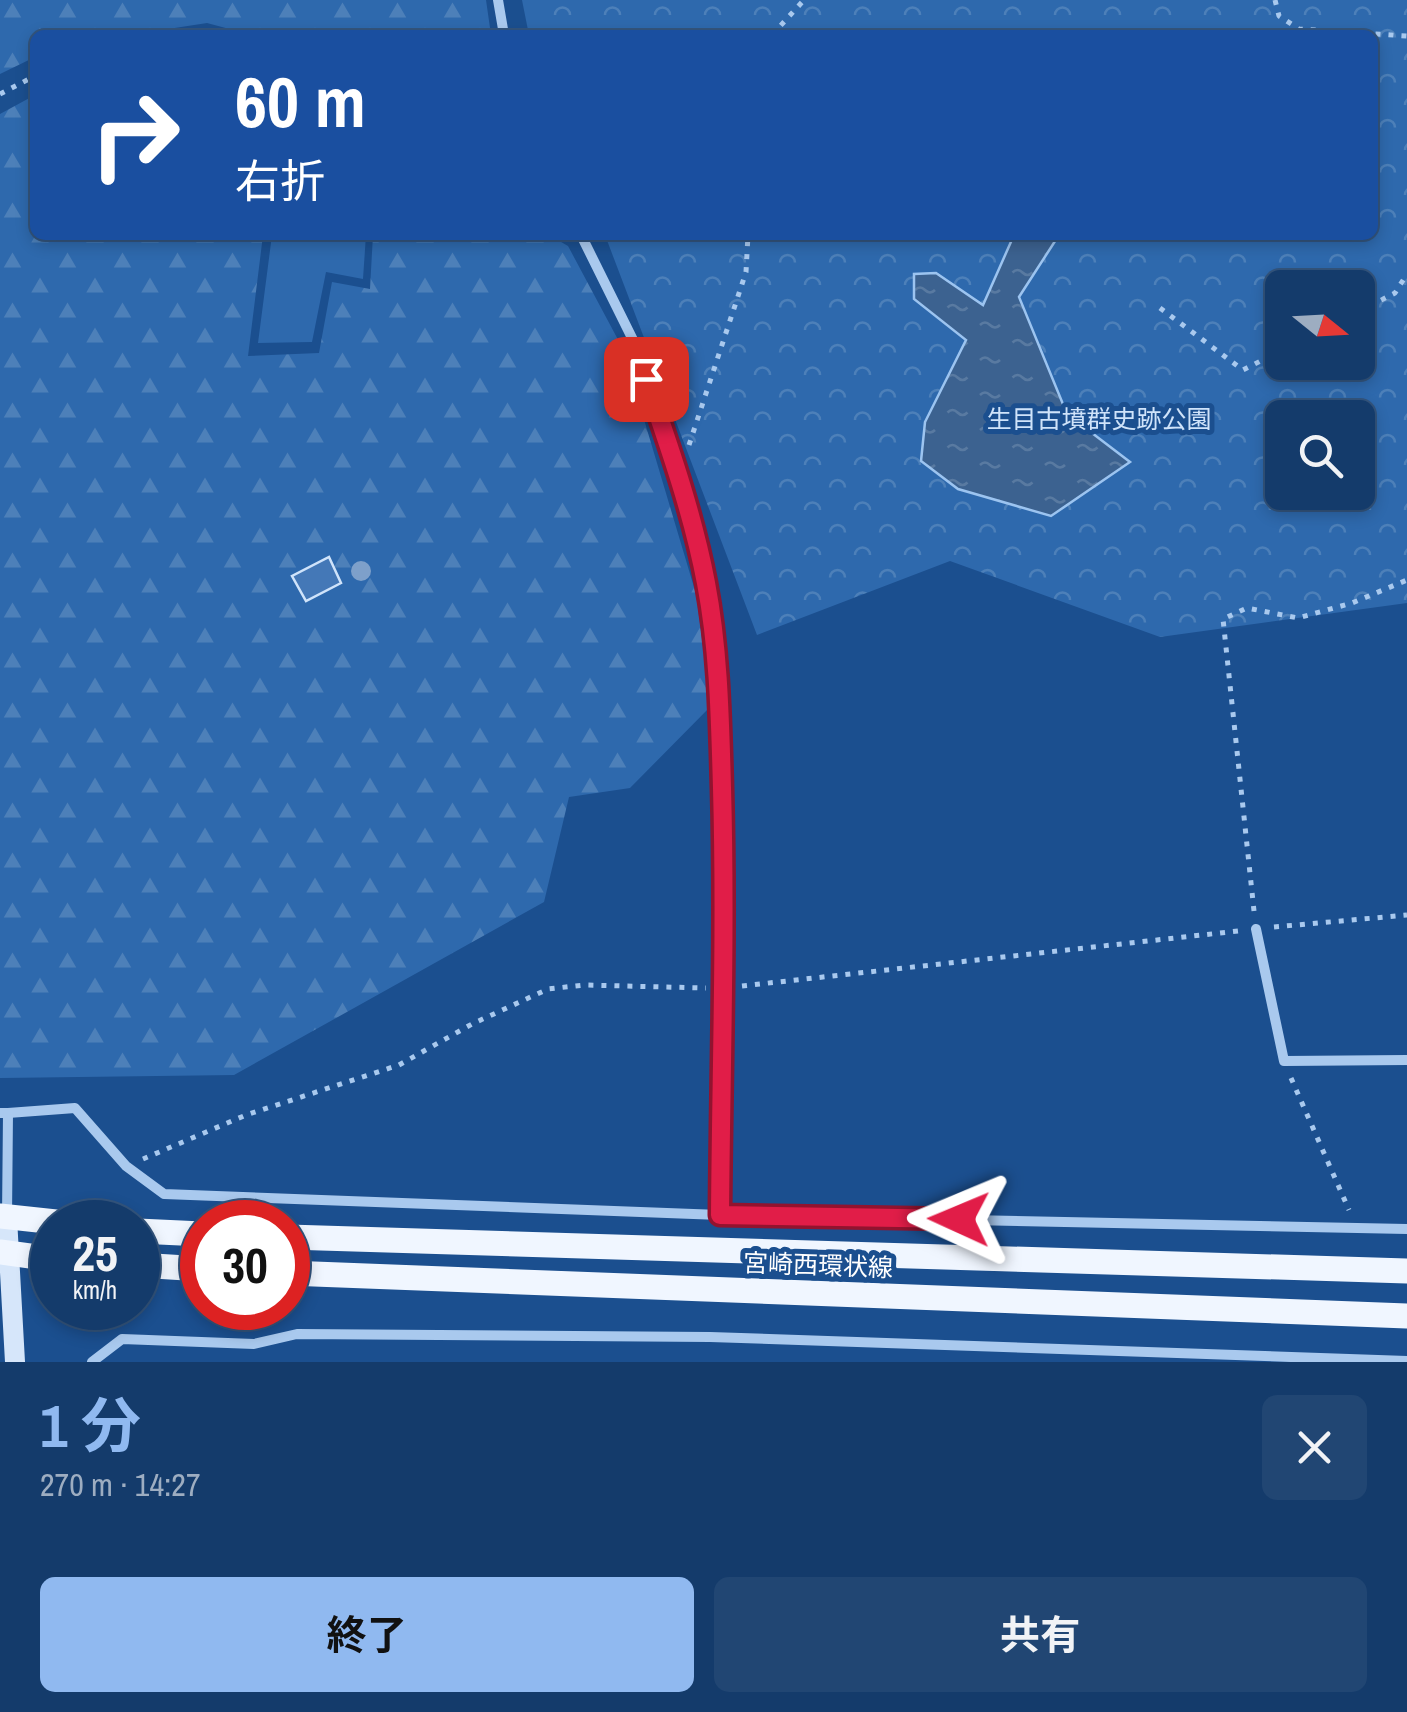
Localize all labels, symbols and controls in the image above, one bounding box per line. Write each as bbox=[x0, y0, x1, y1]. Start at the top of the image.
text: 60 m bbox=[235, 55, 366, 149]
icon: right bbox=[70, 70, 200, 200]
text: 右折 bbox=[235, 150, 325, 211]
north arrow bbox=[1265, 270, 1375, 380]
map controls bbox=[1265, 270, 1375, 510]
pin bbox=[604, 337, 689, 422]
icon: arrive bbox=[619, 352, 674, 407]
button: search bbox=[1265, 400, 1375, 510]
park label: 生目古墳群史跡公園 bbox=[986, 402, 1212, 436]
position arrow bbox=[907, 1167, 1011, 1271]
speed limit sign: 30 bbox=[180, 1200, 310, 1330]
text: 25 bbox=[72, 1219, 118, 1287]
street label: 宮崎西環状線 bbox=[742, 1245, 894, 1285]
text: km/h bbox=[73, 1273, 117, 1307]
text: 1 分 bbox=[40, 1385, 141, 1466]
button: close bbox=[1262, 1395, 1367, 1500]
text: 270 m · 14:27 bbox=[40, 1463, 200, 1506]
button: 終了 bbox=[40, 1577, 694, 1692]
button: 共有 bbox=[714, 1577, 1367, 1692]

